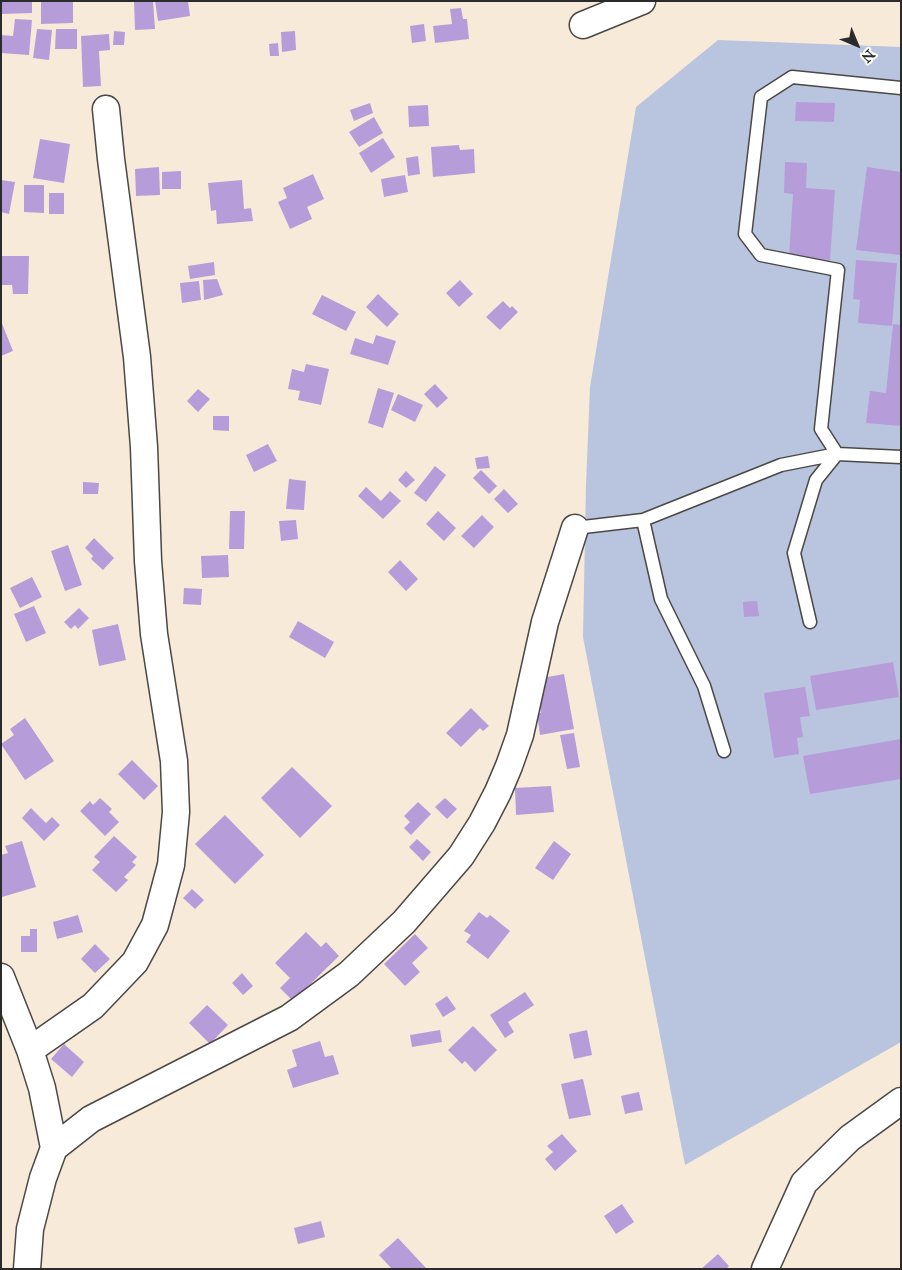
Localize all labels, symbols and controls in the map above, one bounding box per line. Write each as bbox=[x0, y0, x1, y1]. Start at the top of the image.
north arrow bbox=[832, 20, 882, 70]
text: N bbox=[858, 46, 878, 66]

